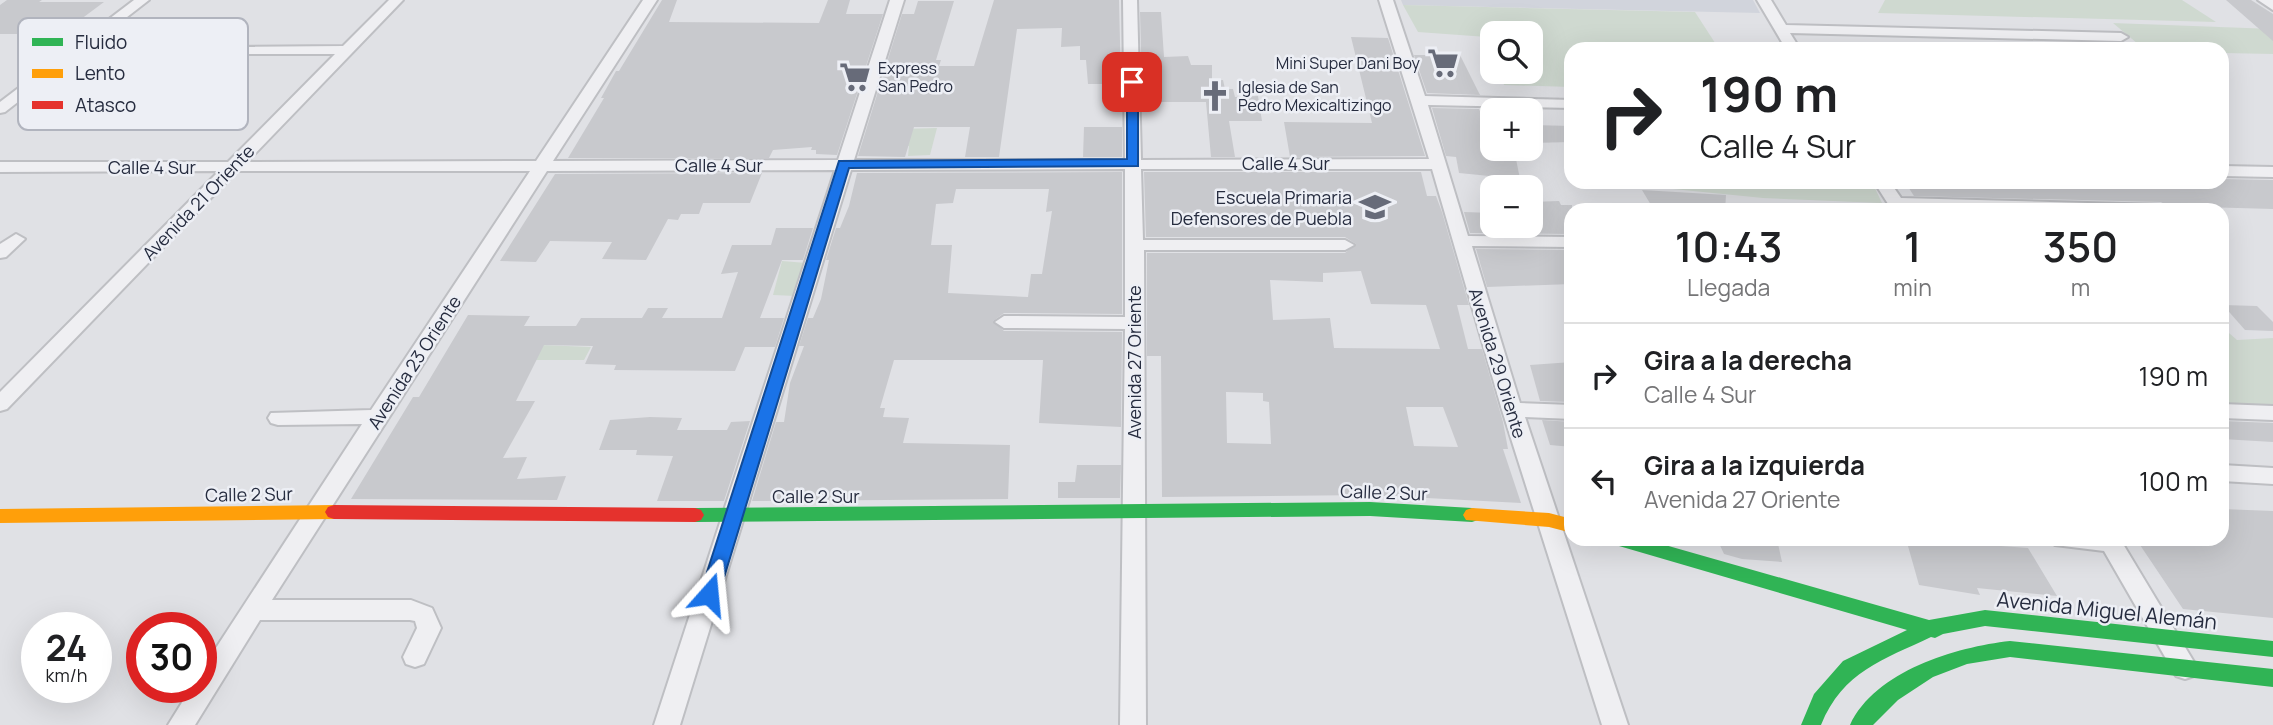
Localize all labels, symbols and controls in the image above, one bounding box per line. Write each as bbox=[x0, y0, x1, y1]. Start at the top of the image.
legend bbox=[18, 18, 248, 130]
map controls bbox=[1480, 21, 1543, 238]
button: search bbox=[1480, 21, 1543, 84]
text: Fluido bbox=[75, 29, 127, 55]
supermarket icon: Mini Super Dani Boy bbox=[1426, 46, 1460, 80]
pin bbox=[1102, 52, 1162, 112]
place label: Mini Super Dani Boy bbox=[1276, 52, 1421, 74]
place label: Express San Pedro bbox=[878, 57, 953, 97]
text: Lento bbox=[75, 60, 125, 86]
supermarket icon: Express San Pedro bbox=[838, 60, 872, 94]
text: 190 m bbox=[1700, 60, 1838, 127]
icon: arrive bbox=[1113, 63, 1151, 101]
icon: right bbox=[1585, 70, 1676, 161]
place label: Iglesia de San Pedro Mexicaltizingo bbox=[1238, 76, 1392, 116]
church icon: Iglesia de San Pedro Mexicaltizingo bbox=[1198, 79, 1232, 113]
text: Atasco bbox=[75, 92, 136, 118]
button: + bbox=[1480, 98, 1543, 161]
text: Calle 4 Sur bbox=[1700, 124, 1856, 168]
street label: Avenida 21 Oriente bbox=[137, 139, 259, 265]
street label: Calle 4 Sur bbox=[1242, 151, 1330, 175]
street label: Calle 4 Sur bbox=[675, 153, 763, 177]
street label: Calle 4 Sur bbox=[108, 155, 196, 179]
button: − bbox=[1480, 175, 1543, 238]
place label: Escuela Primaria Defensores de Puebla bbox=[1171, 185, 1352, 230]
school or university icon: Escuela Primaria Defensores de Puebla bbox=[1358, 190, 1392, 224]
text: 10:43 bbox=[1675, 217, 1783, 275]
text: 1 bbox=[1904, 217, 1922, 275]
text: 350 bbox=[2043, 217, 2118, 275]
text: Llegada bbox=[1687, 271, 1770, 303]
text: min bbox=[1893, 271, 1932, 303]
text: m bbox=[2071, 271, 2090, 303]
street label: Avenida 27 Oriente bbox=[1122, 285, 1146, 439]
street label: Avenida 29 Oriente bbox=[1464, 285, 1532, 441]
street label: Avenida 23 Oriente bbox=[362, 291, 466, 433]
text: Gira a la derecha bbox=[1644, 342, 1852, 378]
icon: right bbox=[1585, 357, 1623, 395]
text: 190 m bbox=[2139, 358, 2208, 394]
text: Calle 4 Sur bbox=[1644, 378, 1756, 410]
text: Gira a la izquierda bbox=[1644, 447, 1865, 483]
icon: left bbox=[1585, 462, 1623, 500]
text: 100 m bbox=[2139, 463, 2208, 499]
street label: Calle 2 Sur bbox=[1340, 478, 1429, 506]
street label: Calle 2 Sur bbox=[205, 481, 293, 507]
text: Avenida 27 Oriente bbox=[1644, 483, 1841, 515]
street label: Calle 2 Sur bbox=[772, 484, 860, 508]
position arrow bbox=[672, 557, 746, 631]
street label: Avenida Miguel Alemán bbox=[1995, 585, 2219, 635]
speed limit sign: 30 bbox=[126, 612, 217, 703]
text: 24 bbox=[46, 624, 87, 672]
text: km/h bbox=[46, 663, 87, 687]

